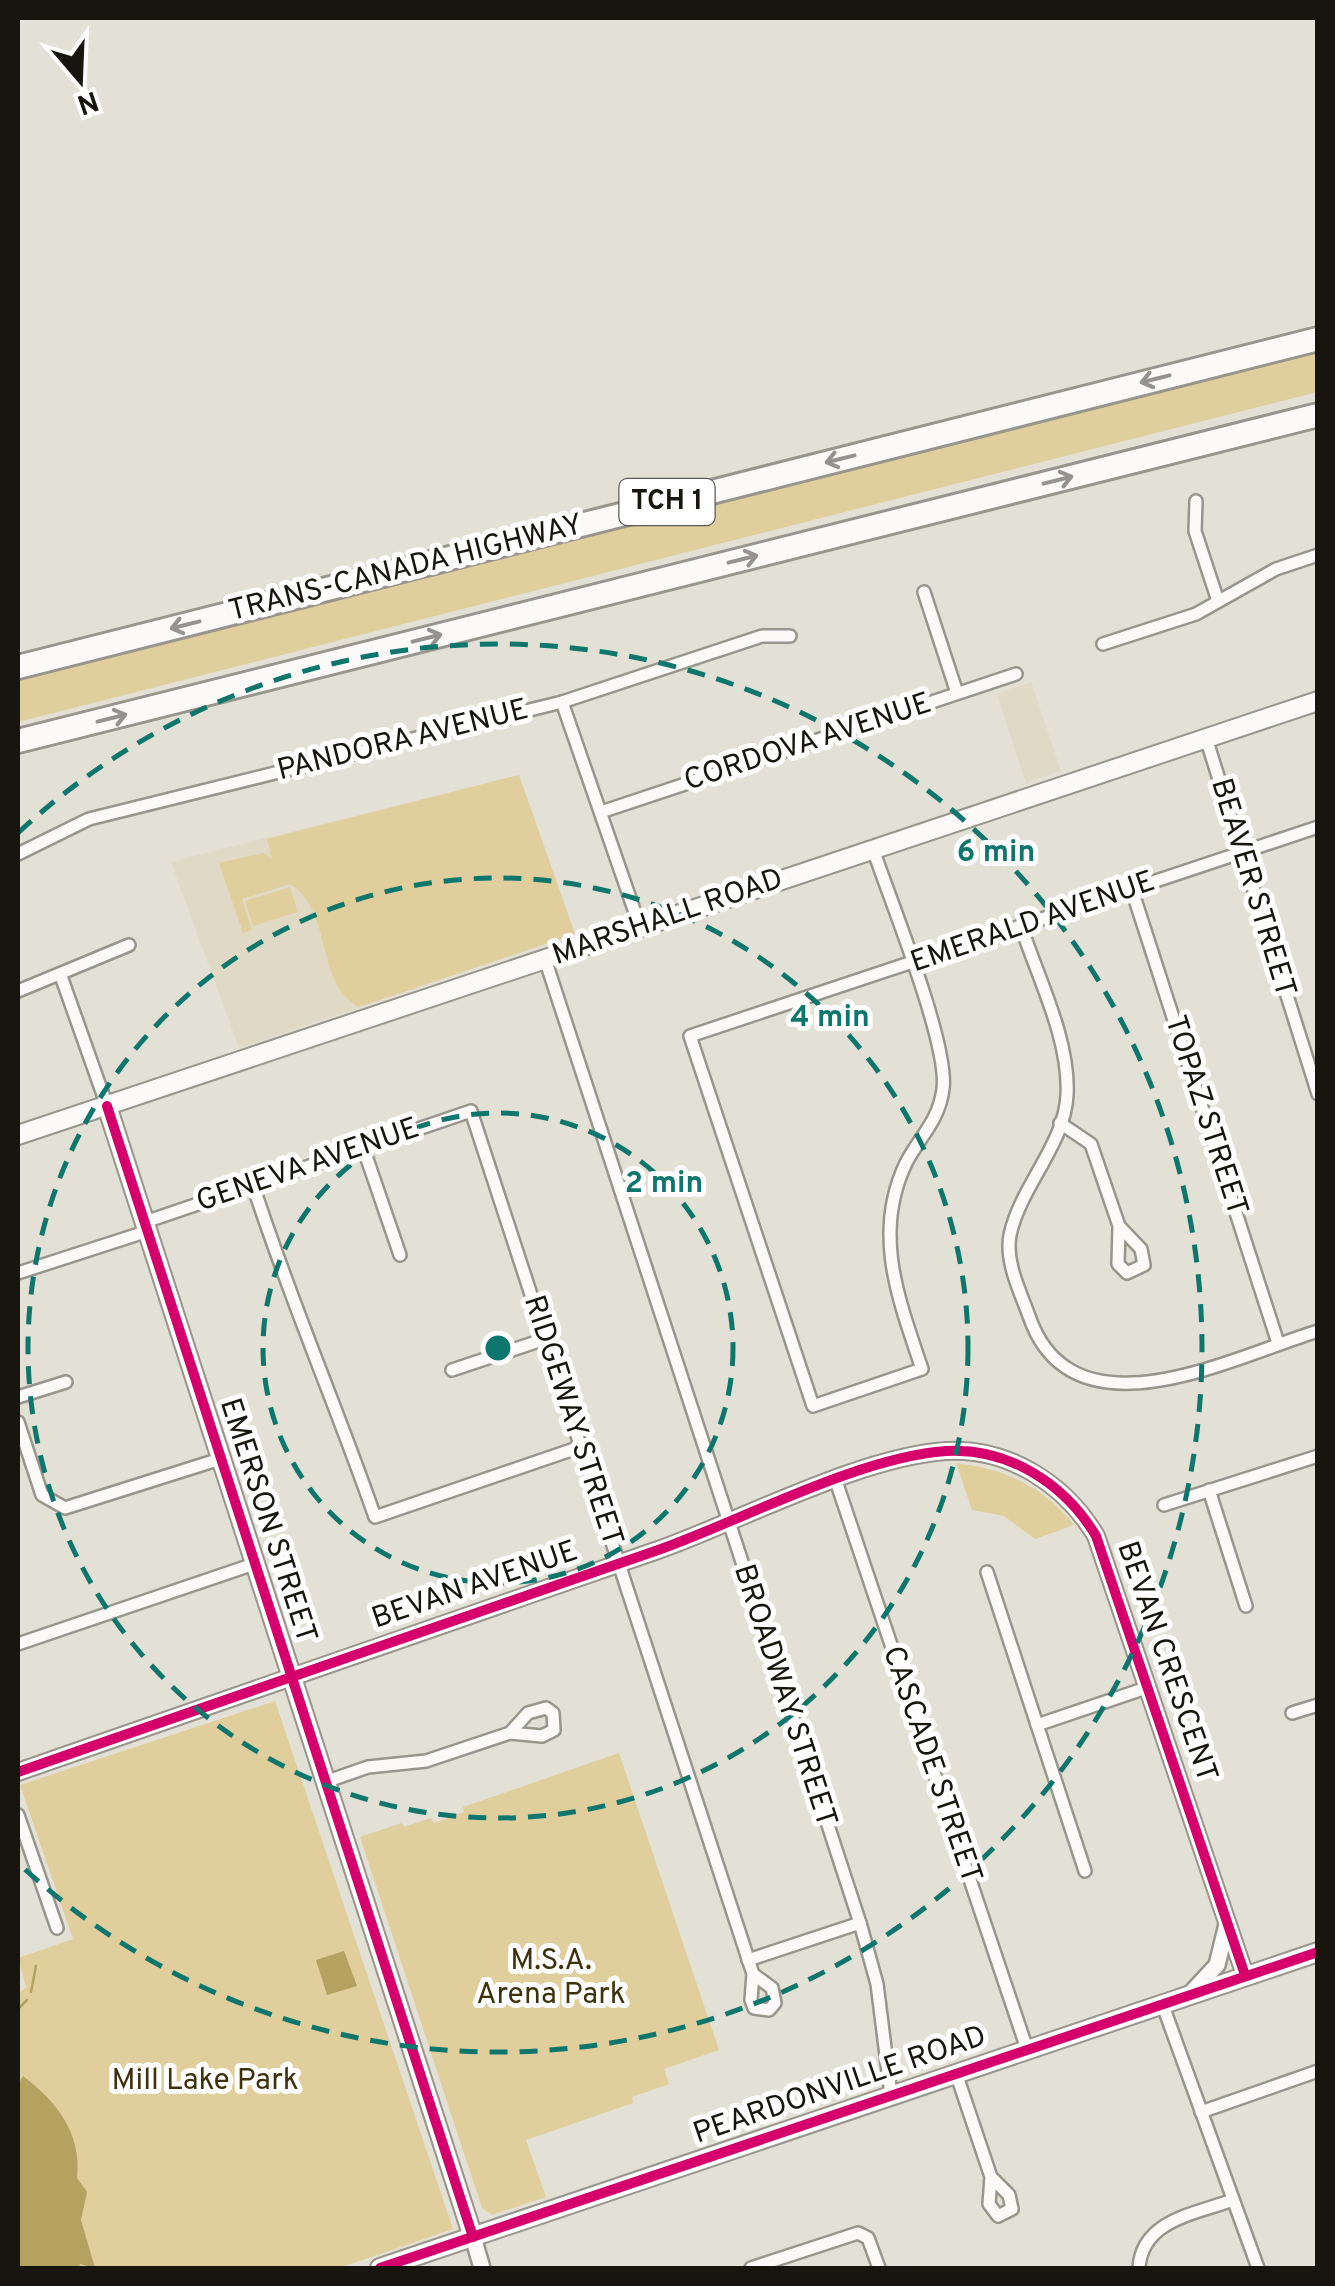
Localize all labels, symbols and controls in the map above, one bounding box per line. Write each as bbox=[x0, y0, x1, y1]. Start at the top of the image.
north arrow bbox=[30, 30, 130, 130]
text: N bbox=[72, 81, 103, 121]
one-way arrow bbox=[1140, 371, 1172, 389]
one-way arrow bbox=[825, 450, 856, 469]
one-way arrow bbox=[1042, 470, 1073, 489]
road number: TCH 1 bbox=[620, 479, 714, 525]
street label: TRANS-CANADA HIGHWAY bbox=[225, 507, 587, 631]
one-way arrow bbox=[727, 549, 758, 568]
one-way arrow bbox=[170, 616, 201, 635]
one-way arrow bbox=[411, 628, 442, 647]
street label: CORDOVA AVENUE bbox=[680, 686, 936, 800]
street label: PANDORA AVENUE bbox=[274, 692, 532, 790]
one-way arrow bbox=[96, 707, 127, 726]
street label: BEAVER STREET bbox=[1201, 774, 1303, 1002]
text: 6 min bbox=[957, 835, 1035, 872]
street label: MARSHALL ROAD bbox=[548, 861, 788, 975]
street label: EMERALD AVENUE bbox=[906, 864, 1160, 982]
text: 4 min bbox=[790, 1000, 870, 1037]
street label: TOPAZ STREET bbox=[1155, 1011, 1255, 1221]
street label: GENEVA AVENUE bbox=[192, 1111, 424, 1221]
text: 2 min bbox=[625, 1166, 703, 1203]
street label: RIDGEWAY STREET bbox=[514, 1291, 630, 1551]
centre of rings bbox=[480, 1330, 516, 1366]
street label: EMERSON STREET bbox=[210, 1394, 324, 1648]
street label: BEVAN AVENUE bbox=[367, 1533, 583, 1639]
street label: BEVAN CRESCENT bbox=[1107, 1537, 1225, 1787]
street label: BROADWAY STREET bbox=[724, 1560, 844, 1832]
street label: CASCADE STREET bbox=[873, 1642, 989, 1888]
park label: M.S.A. Arena Park bbox=[476, 1943, 626, 2014]
street label: PEARDONVILLE ROAD bbox=[689, 2018, 991, 2154]
park label: Mill Lake Park bbox=[111, 2063, 299, 2100]

